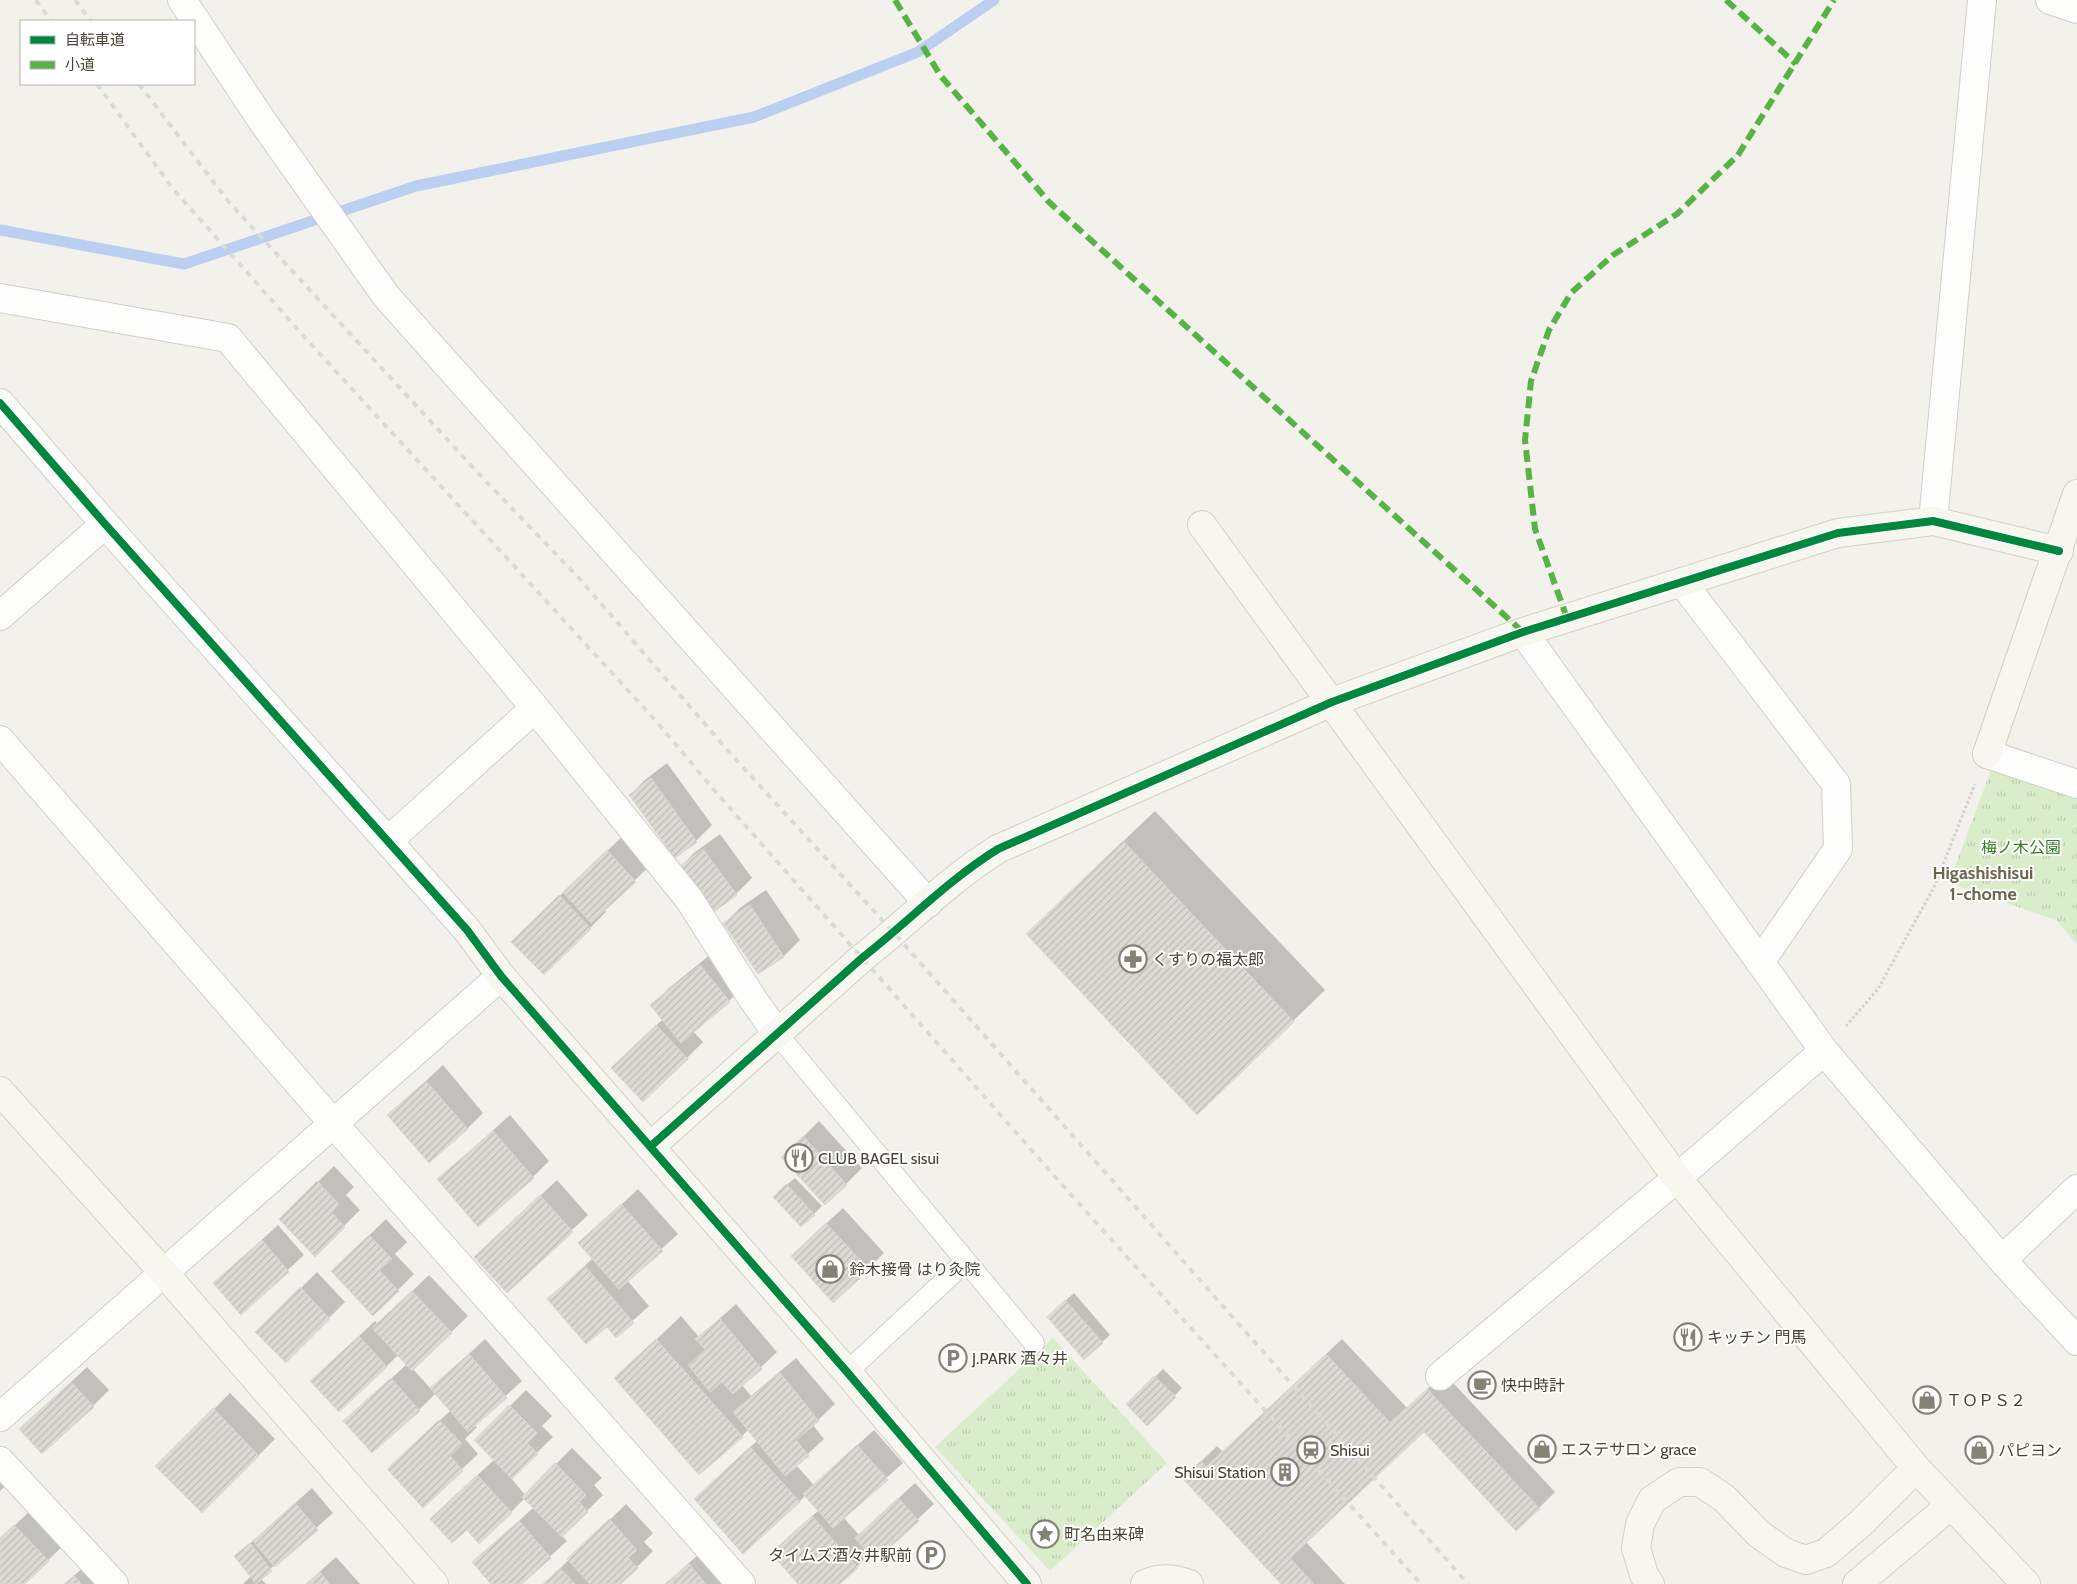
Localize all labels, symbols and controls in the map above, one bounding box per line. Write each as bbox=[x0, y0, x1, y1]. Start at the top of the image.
legend bbox=[20, 20, 195, 85]
text: 自転車道 bbox=[65, 31, 125, 49]
text: 小道 bbox=[65, 56, 95, 74]
park label: 梅ノ木公園 bbox=[1981, 838, 2061, 857]
district label: Higashishisui 1-chome bbox=[1933, 862, 2033, 905]
pharmacy icon: くすりの福太郎 bbox=[1118, 944, 1148, 974]
place label: くすりの福太郎 bbox=[1152, 950, 1264, 969]
restaurant icon: CLUB BAGEL sisui bbox=[784, 1143, 814, 1173]
place label: CLUB BAGEL sisui bbox=[818, 1149, 939, 1168]
shop icon: 鈴木接骨 はり灸院 bbox=[815, 1254, 845, 1284]
place label: 鈴木接骨 はり灸院 bbox=[849, 1260, 981, 1279]
restaurant icon: キッチン 門馬 bbox=[1673, 1322, 1703, 1352]
place label: キッチン 門馬 bbox=[1707, 1328, 1807, 1347]
parking icon: J.PARK 酒々井 bbox=[938, 1343, 968, 1373]
place label: J.PARK 酒々井 bbox=[971, 1349, 1068, 1368]
cafe icon: 快中時計 bbox=[1467, 1370, 1497, 1400]
place label: 快中時計 bbox=[1501, 1376, 1565, 1395]
shop icon: ＴＯＰＳ２ bbox=[1912, 1385, 1942, 1415]
place label: ＴＯＰＳ２ bbox=[1946, 1391, 2026, 1410]
shop icon: エステサロン grace bbox=[1527, 1434, 1557, 1464]
station icon: Shisui bbox=[1296, 1435, 1326, 1465]
shop icon: パピヨン bbox=[1964, 1435, 1994, 1465]
place label: エステサロン grace bbox=[1561, 1440, 1697, 1459]
place label: Shisui bbox=[1330, 1441, 1370, 1460]
place label: パピヨン bbox=[1998, 1441, 2062, 1460]
building icon: Shisui Station bbox=[1270, 1457, 1300, 1487]
place label: Shisui Station bbox=[1174, 1463, 1266, 1482]
place icon: 町名由来碑 bbox=[1030, 1519, 1060, 1549]
place label: 町名由来碑 bbox=[1064, 1525, 1144, 1544]
parking icon: タイムズ酒々井駅前 bbox=[916, 1540, 946, 1570]
place label: タイムズ酒々井駅前 bbox=[768, 1546, 912, 1565]

